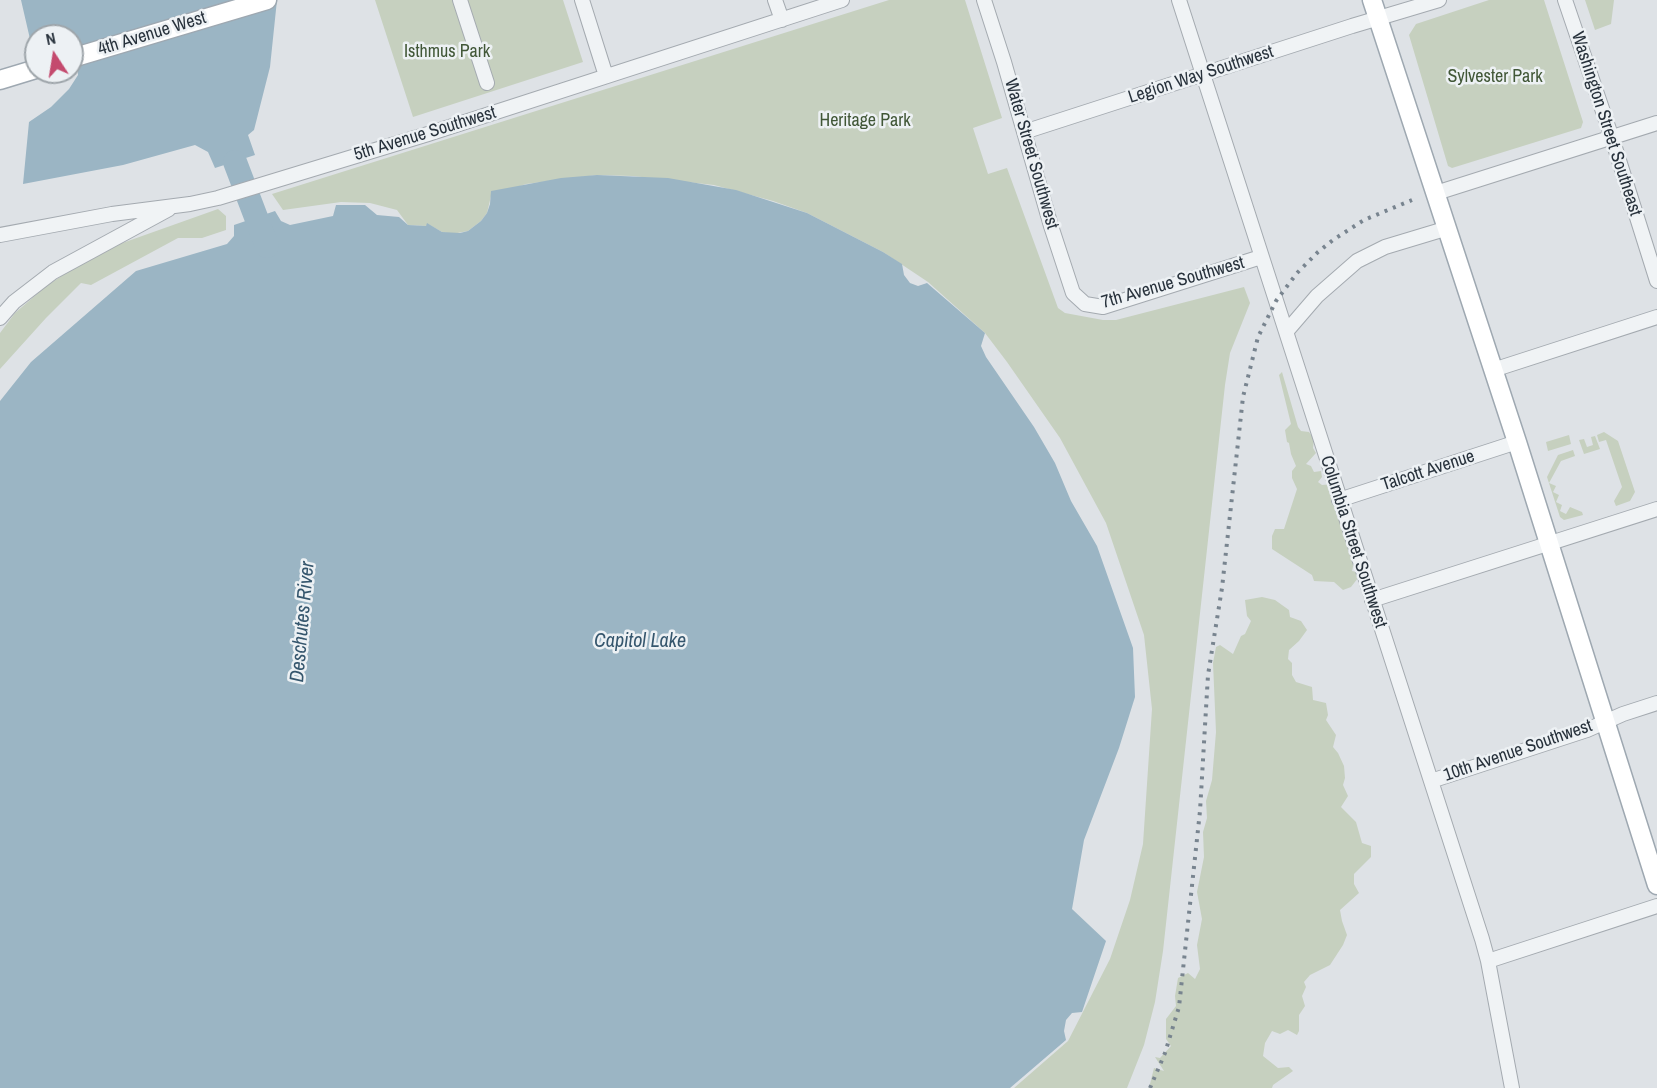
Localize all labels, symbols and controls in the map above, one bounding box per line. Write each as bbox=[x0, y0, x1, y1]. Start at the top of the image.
street label: 4th Avenue West bbox=[95, 7, 209, 61]
north arrow bbox=[24, 24, 84, 84]
text: N bbox=[44, 27, 58, 50]
street label: Washington Street Southeast bbox=[1566, 29, 1646, 219]
park label: Isthmus Park bbox=[404, 41, 490, 63]
street label: Legion Way Southwest bbox=[1126, 41, 1276, 109]
park label: Sylvester Park bbox=[1447, 66, 1543, 88]
street label: Water Street Southwest bbox=[999, 76, 1063, 232]
street label: 5th Avenue Southwest bbox=[351, 102, 499, 166]
park label: Heritage Park bbox=[819, 110, 911, 132]
street label: 7th Avenue Southwest bbox=[1099, 252, 1247, 314]
street label: Talcott Avenue bbox=[1379, 446, 1477, 496]
street label: Columbia Street Southwest bbox=[1315, 453, 1391, 631]
water label: Deschutes River bbox=[286, 561, 320, 683]
water label: Capitol Lake bbox=[594, 630, 686, 654]
street label: 10th Avenue Southwest bbox=[1441, 715, 1595, 787]

